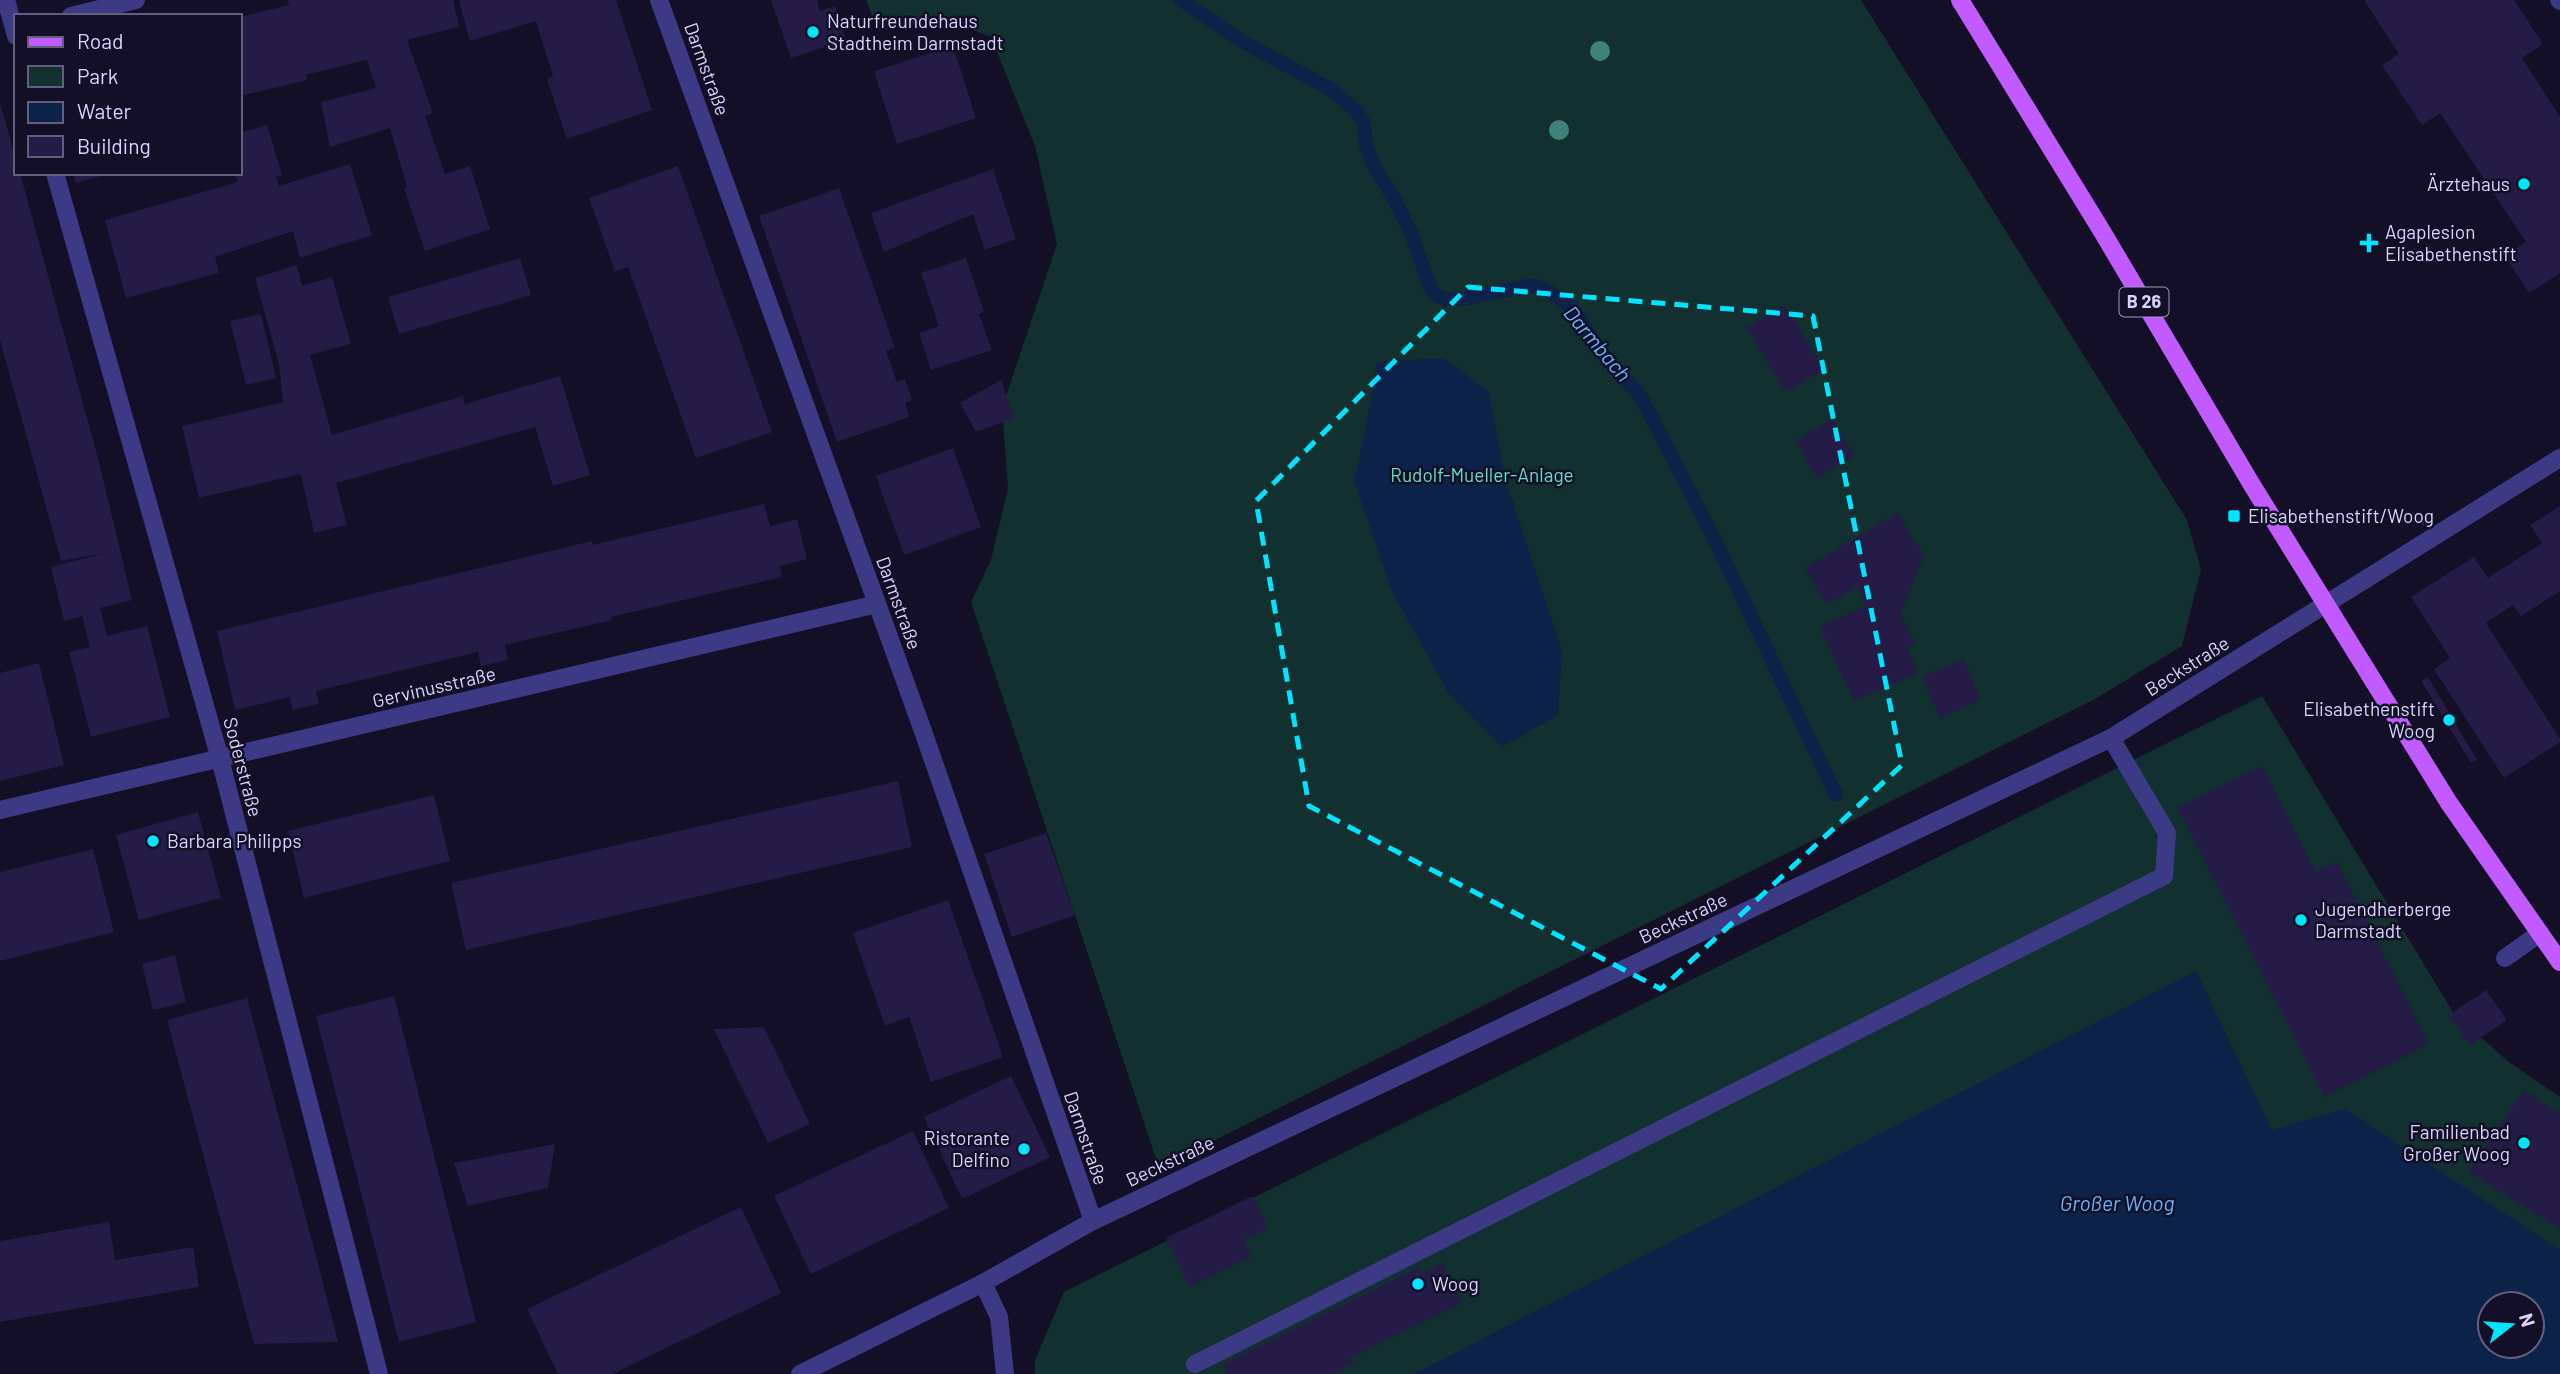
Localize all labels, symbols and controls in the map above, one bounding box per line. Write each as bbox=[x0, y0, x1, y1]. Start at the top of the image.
place label: Naturfreundehaus Stadtheim Darmstadt bbox=[827, 9, 1004, 54]
legend bbox=[14, 14, 242, 175]
street label: Darmstraße bbox=[680, 19, 735, 118]
marker: Naturfreundehaus Stadtheim Darmstadt bbox=[805, 24, 821, 40]
text: Road bbox=[77, 28, 123, 53]
text: Park bbox=[77, 63, 118, 88]
text: Water bbox=[77, 98, 132, 123]
text: Building bbox=[77, 133, 151, 158]
place label: Ärztehaus bbox=[2427, 172, 2510, 195]
marker: Ärztehaus bbox=[2516, 176, 2532, 192]
place label: Agaplesion Elisabethenstift bbox=[2385, 220, 2517, 265]
marker: Agaplesion Elisabethenstift bbox=[2359, 233, 2379, 253]
road number: B 26 bbox=[2120, 288, 2168, 316]
water label: Darmbach bbox=[1559, 300, 1637, 386]
park label: Rudolf-Mueller-Anlage bbox=[1390, 463, 1574, 486]
place label: Elisabethenstift/Woog bbox=[2248, 504, 2434, 527]
marker: Elisabethenstift/Woog bbox=[2226, 508, 2242, 524]
street label: Darmstraße bbox=[872, 553, 927, 652]
street label: Beckstraße bbox=[2140, 631, 2233, 700]
street label: Gervinusstraße bbox=[370, 661, 498, 712]
place label: Elisabethenstift Woog bbox=[2303, 697, 2435, 742]
marker: Elisabethenstift Woog bbox=[2441, 712, 2457, 728]
street label: Soderstraße bbox=[219, 715, 268, 819]
place label: Barbara Philipps bbox=[167, 829, 302, 852]
marker: Barbara Philipps bbox=[145, 833, 161, 849]
street label: Beckstraße bbox=[1635, 887, 1731, 948]
place label: Jugendherberge Darmstadt bbox=[2315, 897, 2451, 942]
marker: Jugendherberge Darmstadt bbox=[2293, 912, 2309, 928]
street label: Darmstraße bbox=[1060, 1088, 1113, 1188]
place label: Familienbad Großer Woog bbox=[2403, 1120, 2510, 1165]
place label: Ristorante Delfino bbox=[924, 1126, 1010, 1171]
street label: Beckstraße bbox=[1122, 1130, 1218, 1191]
marker: Familienbad Großer Woog bbox=[2516, 1135, 2532, 1151]
marker: Ristorante Delfino bbox=[1016, 1141, 1032, 1157]
water label: Großer Woog bbox=[2060, 1190, 2174, 1215]
place label: Woog bbox=[1432, 1272, 1479, 1295]
marker: Woog bbox=[1410, 1276, 1426, 1292]
north arrow bbox=[2476, 1290, 2546, 1360]
text: N bbox=[2515, 1310, 2541, 1329]

